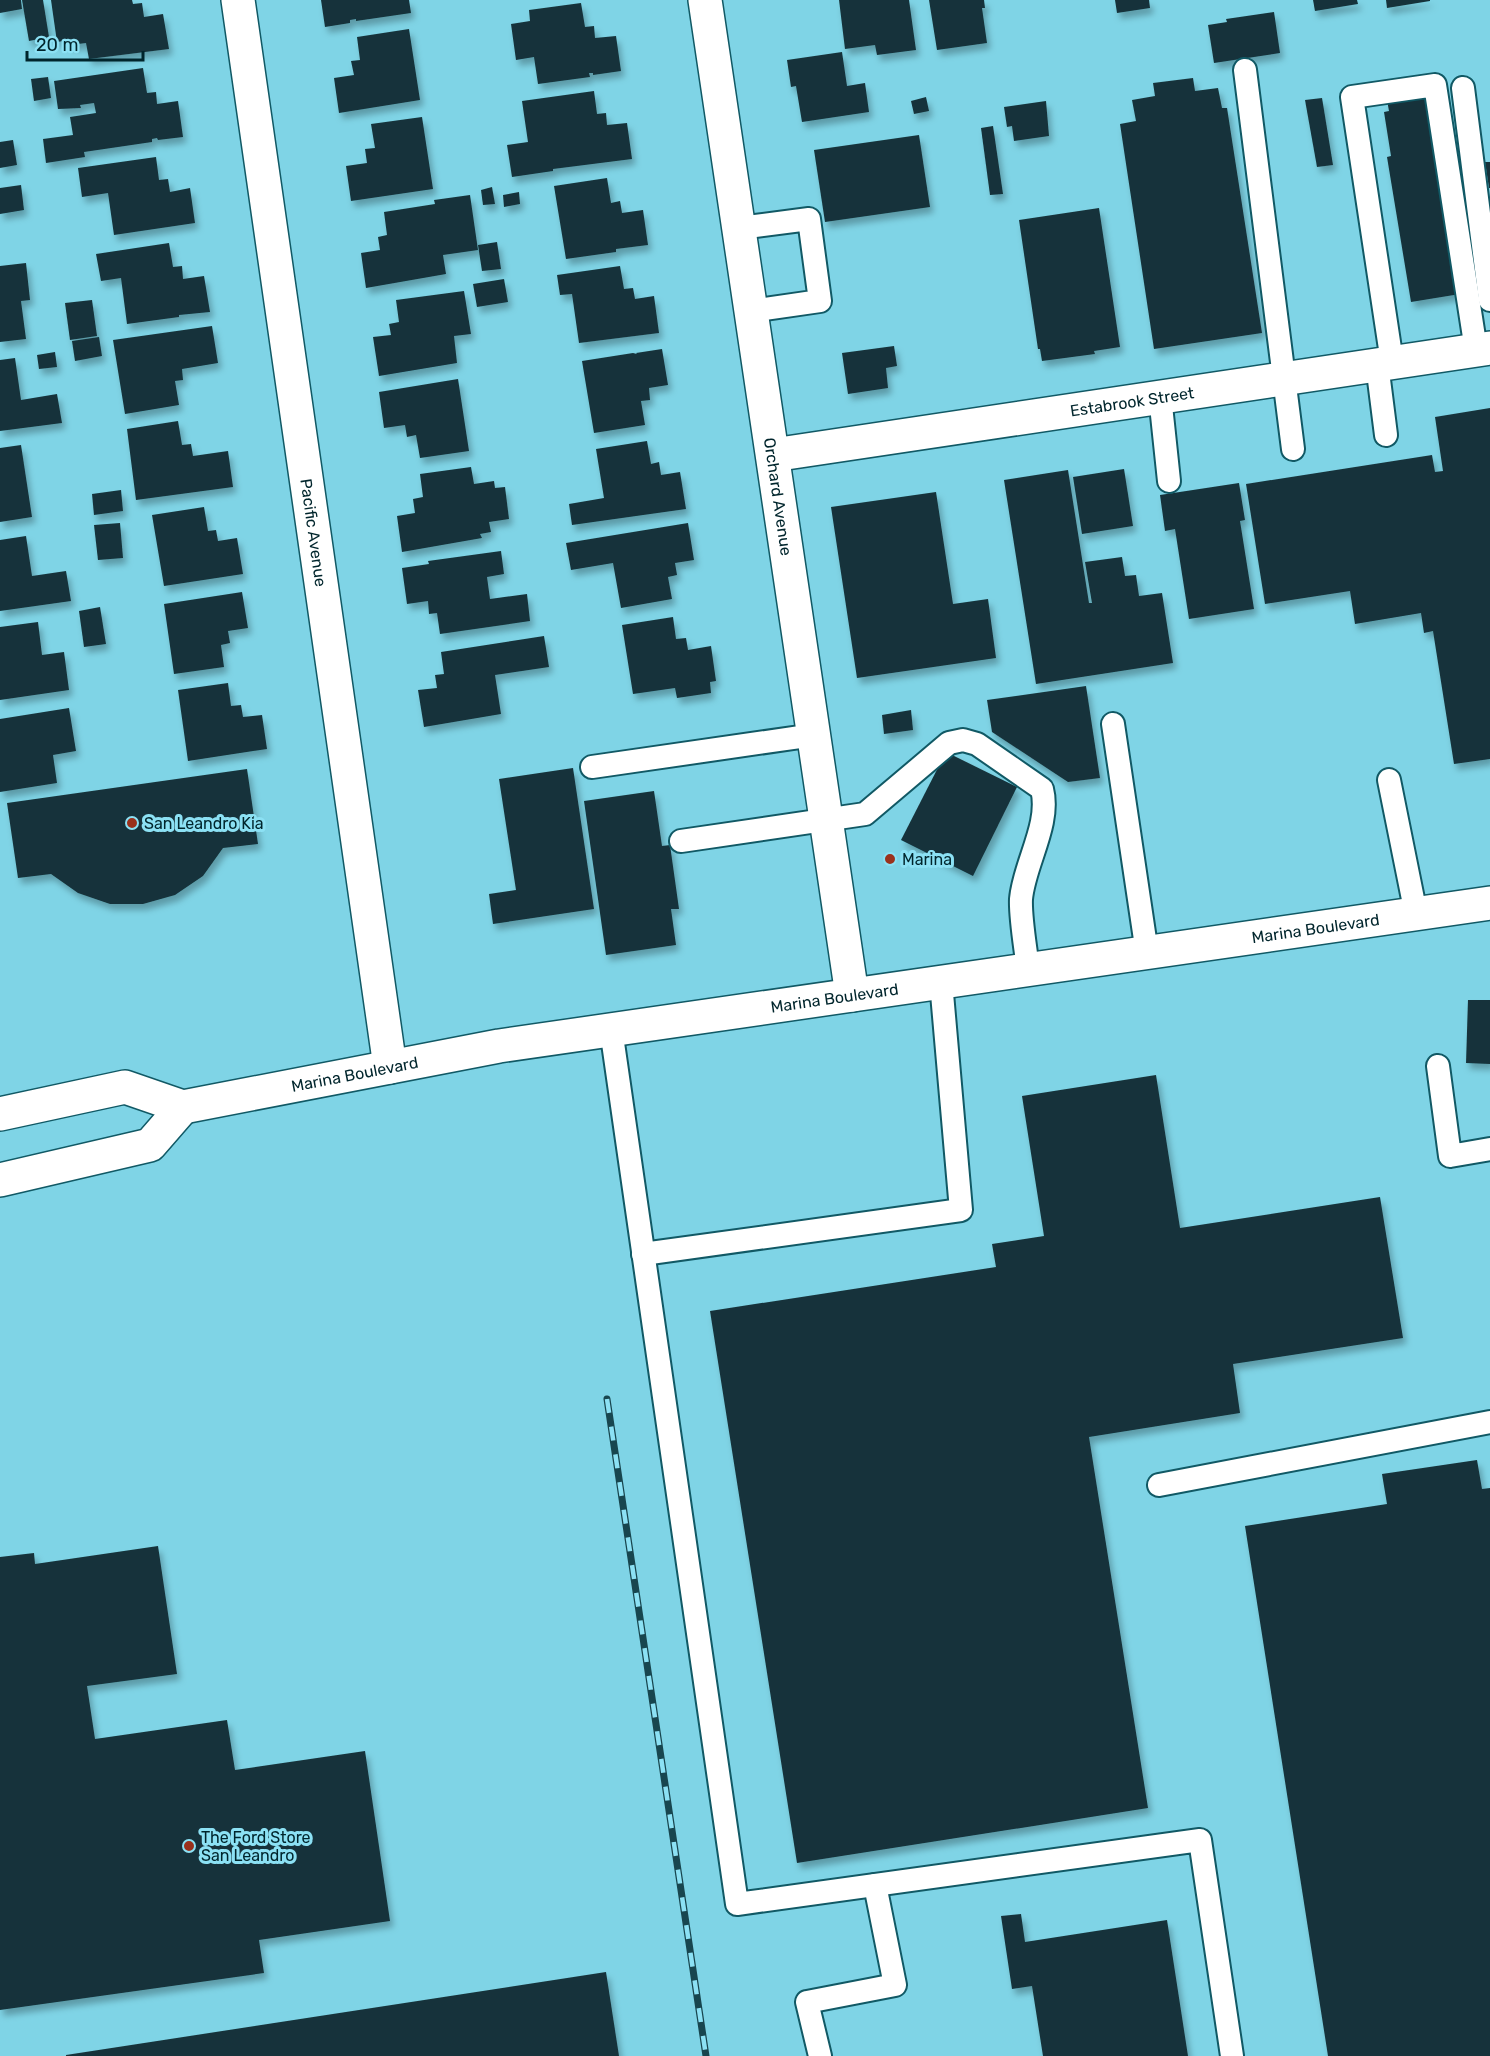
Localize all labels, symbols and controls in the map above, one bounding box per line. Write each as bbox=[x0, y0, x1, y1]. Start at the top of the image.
scale bar bbox=[27, 24, 142, 62]
text: 20 m bbox=[36, 34, 78, 56]
street label: Estabrook Street bbox=[1069, 383, 1195, 421]
street label: Orchard Avenue bbox=[760, 436, 796, 557]
street label: Pacific Avenue bbox=[296, 477, 330, 588]
place label: San Leandro Kia bbox=[144, 814, 264, 833]
marker: San Leandro Kia bbox=[125, 816, 139, 830]
place label: Marina bbox=[902, 850, 952, 869]
marker: Marina bbox=[883, 852, 897, 866]
street label: Marina Boulevard bbox=[1250, 910, 1381, 947]
street label: Marina Boulevard bbox=[769, 979, 900, 1017]
street label: Marina Boulevard bbox=[290, 1053, 420, 1096]
place label: The Ford Store San Leandro bbox=[201, 1828, 311, 1865]
marker: The Ford Store San Leandro bbox=[182, 1839, 196, 1853]

